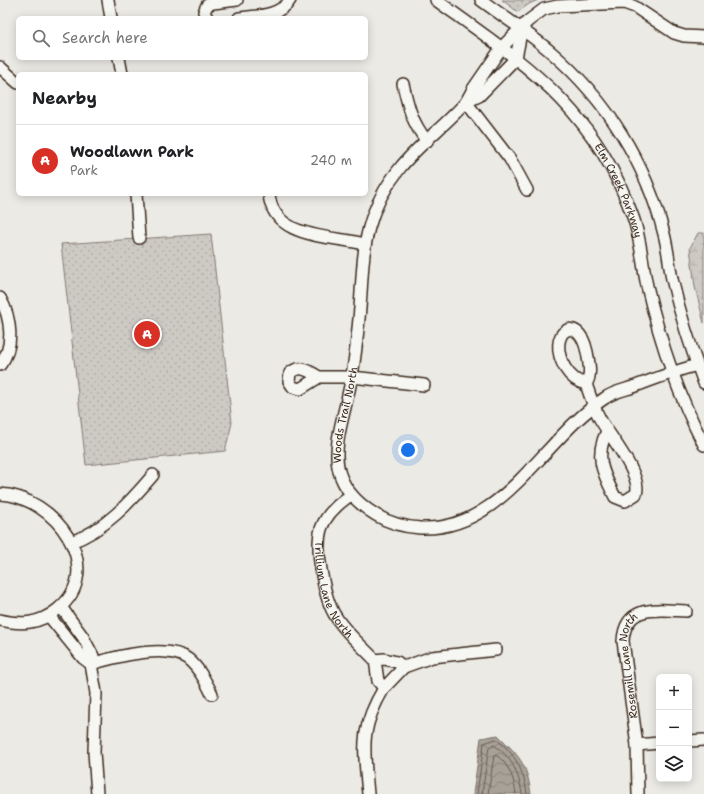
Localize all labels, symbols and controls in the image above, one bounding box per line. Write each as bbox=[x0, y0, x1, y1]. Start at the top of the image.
search box bbox=[16, 16, 368, 60]
icon: search bbox=[30, 27, 52, 49]
text: Search here bbox=[62, 28, 148, 48]
text: Nearby bbox=[32, 87, 97, 109]
street label: Elm Creek Parkway bbox=[591, 140, 646, 239]
text: Woodlawn Park bbox=[70, 142, 194, 162]
text: A bbox=[40, 152, 50, 169]
text: 240 m bbox=[310, 152, 352, 169]
text: Park bbox=[70, 162, 98, 179]
pin: A bbox=[134, 319, 160, 349]
street label: Woods Trail North bbox=[330, 366, 361, 464]
your location bbox=[398, 440, 418, 460]
street label: Trillium Lane North bbox=[311, 541, 357, 642]
street label: Rosemill Lane North bbox=[616, 609, 641, 720]
map controls bbox=[656, 674, 692, 782]
button: + bbox=[656, 674, 692, 710]
button: − bbox=[656, 710, 692, 746]
button: layers bbox=[656, 746, 692, 782]

